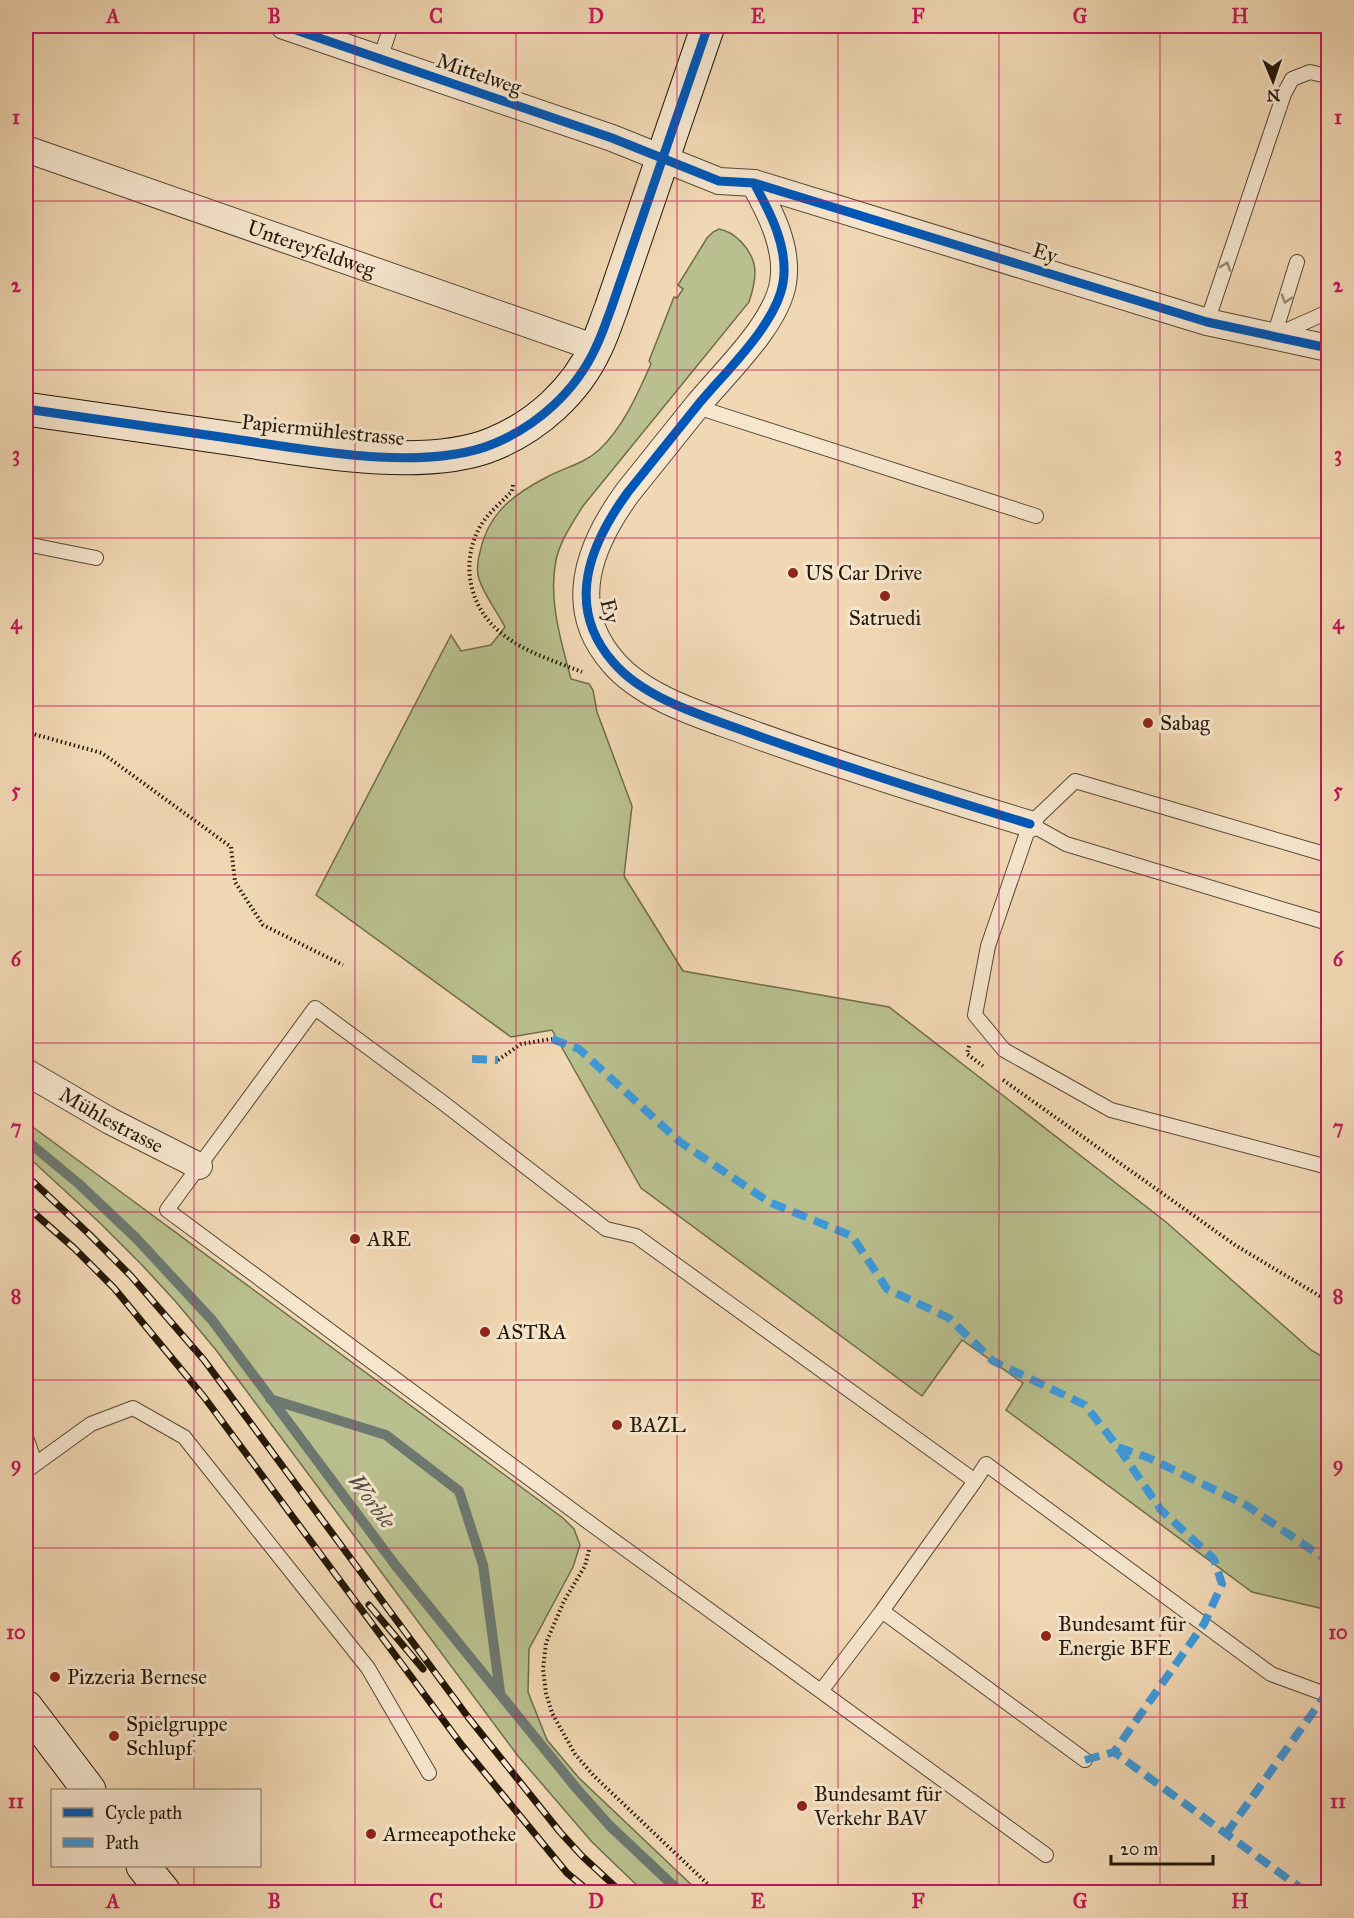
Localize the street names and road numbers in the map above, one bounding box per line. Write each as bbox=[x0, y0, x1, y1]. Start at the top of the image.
street label: Mittelweg bbox=[433, 47, 525, 101]
street label: Untereyfeldweg bbox=[244, 214, 379, 283]
street label: Ey bbox=[1029, 237, 1062, 269]
street label: Papiermühlestrasse bbox=[240, 409, 406, 452]
street label: Ey bbox=[594, 596, 626, 627]
street label: Mühlestrasse bbox=[55, 1081, 168, 1159]

